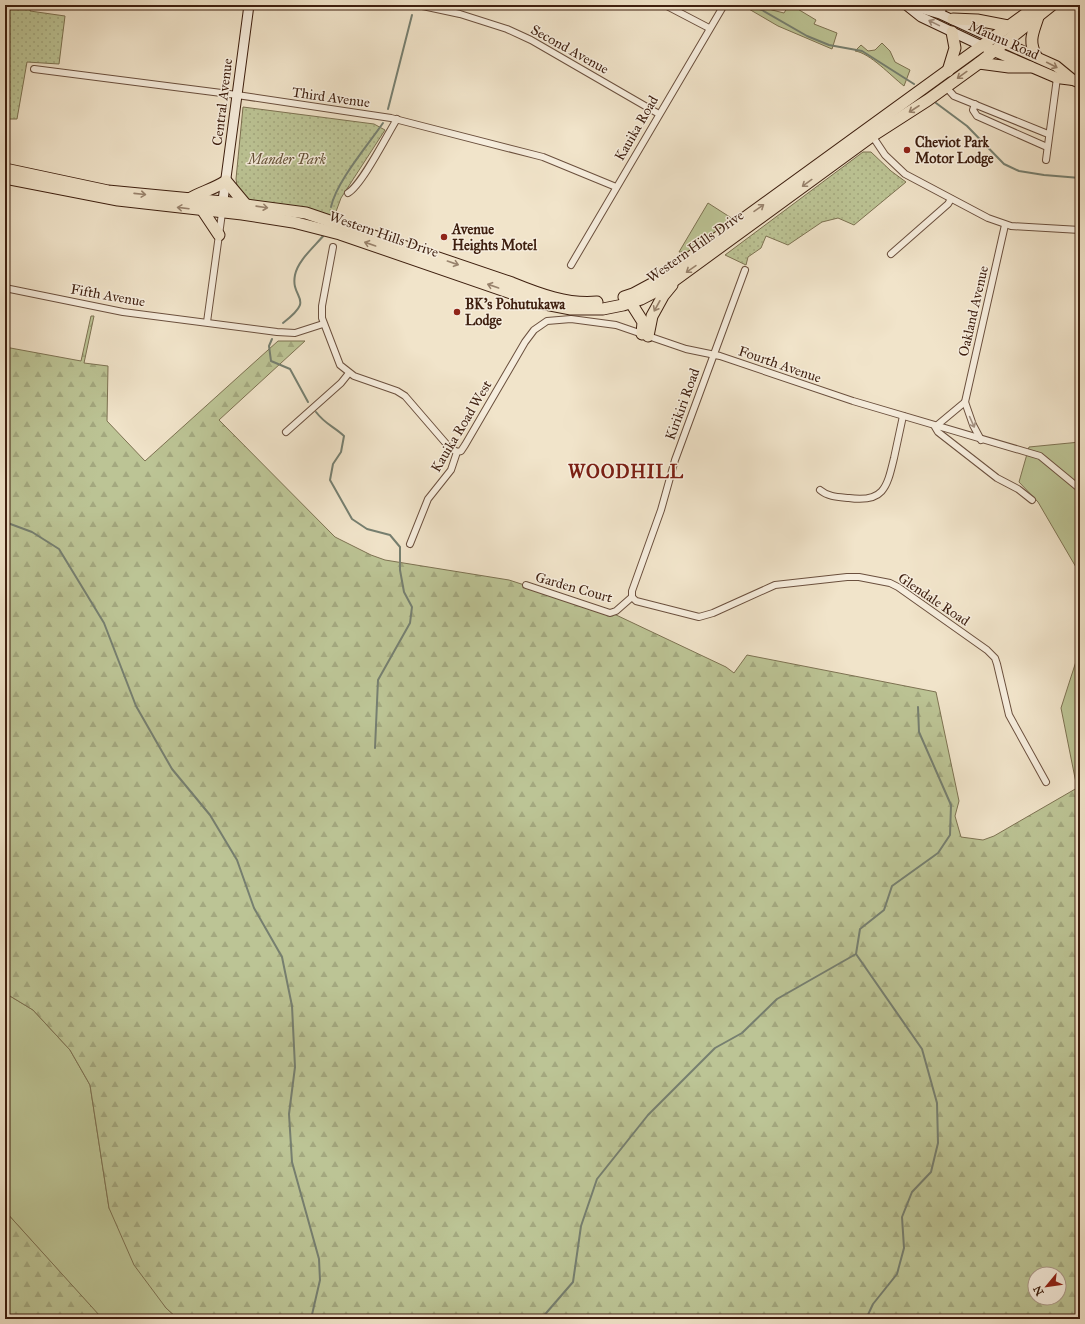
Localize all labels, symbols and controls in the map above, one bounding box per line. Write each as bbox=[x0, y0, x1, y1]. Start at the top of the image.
street label: Maunu Road bbox=[966, 17, 1042, 64]
one-way arrow bbox=[928, 19, 940, 26]
street label: Second Avenue bbox=[528, 21, 612, 78]
street label: Central Avenue bbox=[209, 57, 236, 147]
one-way arrow bbox=[1046, 62, 1058, 69]
one-way arrow bbox=[957, 71, 968, 79]
street label: Third Avenue bbox=[291, 84, 371, 111]
street label: Kauika Road bbox=[611, 93, 662, 164]
one-way arrow bbox=[909, 105, 920, 113]
place label: Cheviot Park Motor Lodge bbox=[915, 134, 994, 168]
marker: Cheviot Park Motor Lodge bbox=[902, 145, 912, 155]
park label: Mander Park bbox=[246, 151, 327, 168]
one-way arrow bbox=[802, 179, 813, 187]
one-way arrow bbox=[133, 190, 146, 198]
one-way arrow bbox=[255, 203, 268, 211]
one-way arrow bbox=[177, 204, 190, 212]
one-way arrow bbox=[753, 204, 764, 212]
street label: Western Hills Drive bbox=[644, 207, 747, 286]
street label: Western Hills Drive bbox=[327, 208, 441, 261]
place label: Avenue Heights Motel bbox=[451, 221, 538, 255]
marker: Avenue Heights Motel bbox=[439, 232, 449, 242]
one-way arrow bbox=[364, 240, 376, 248]
one-way arrow bbox=[447, 260, 460, 267]
street label: Oakland Avenue bbox=[955, 264, 992, 358]
one-way arrow bbox=[685, 265, 696, 273]
street label: Fifth Avenue bbox=[69, 281, 147, 310]
one-way arrow bbox=[487, 282, 499, 290]
place label: BK's Pohutukawa Lodge bbox=[465, 296, 566, 330]
one-way arrow bbox=[653, 300, 661, 312]
marker: BK's Pohutukawa Lodge bbox=[452, 307, 462, 317]
street label: Fourth Avenue bbox=[736, 342, 824, 387]
street label: Kirikiri Road bbox=[662, 366, 703, 442]
street label: Kauika Road West bbox=[427, 377, 496, 475]
one-way arrow bbox=[969, 415, 976, 427]
district label: WOODHILL bbox=[568, 461, 684, 483]
street label: Garden Court bbox=[533, 568, 614, 607]
street label: Glendale Road bbox=[895, 569, 973, 630]
north arrow bbox=[1027, 1266, 1067, 1306]
text: N bbox=[1030, 1283, 1047, 1298]

